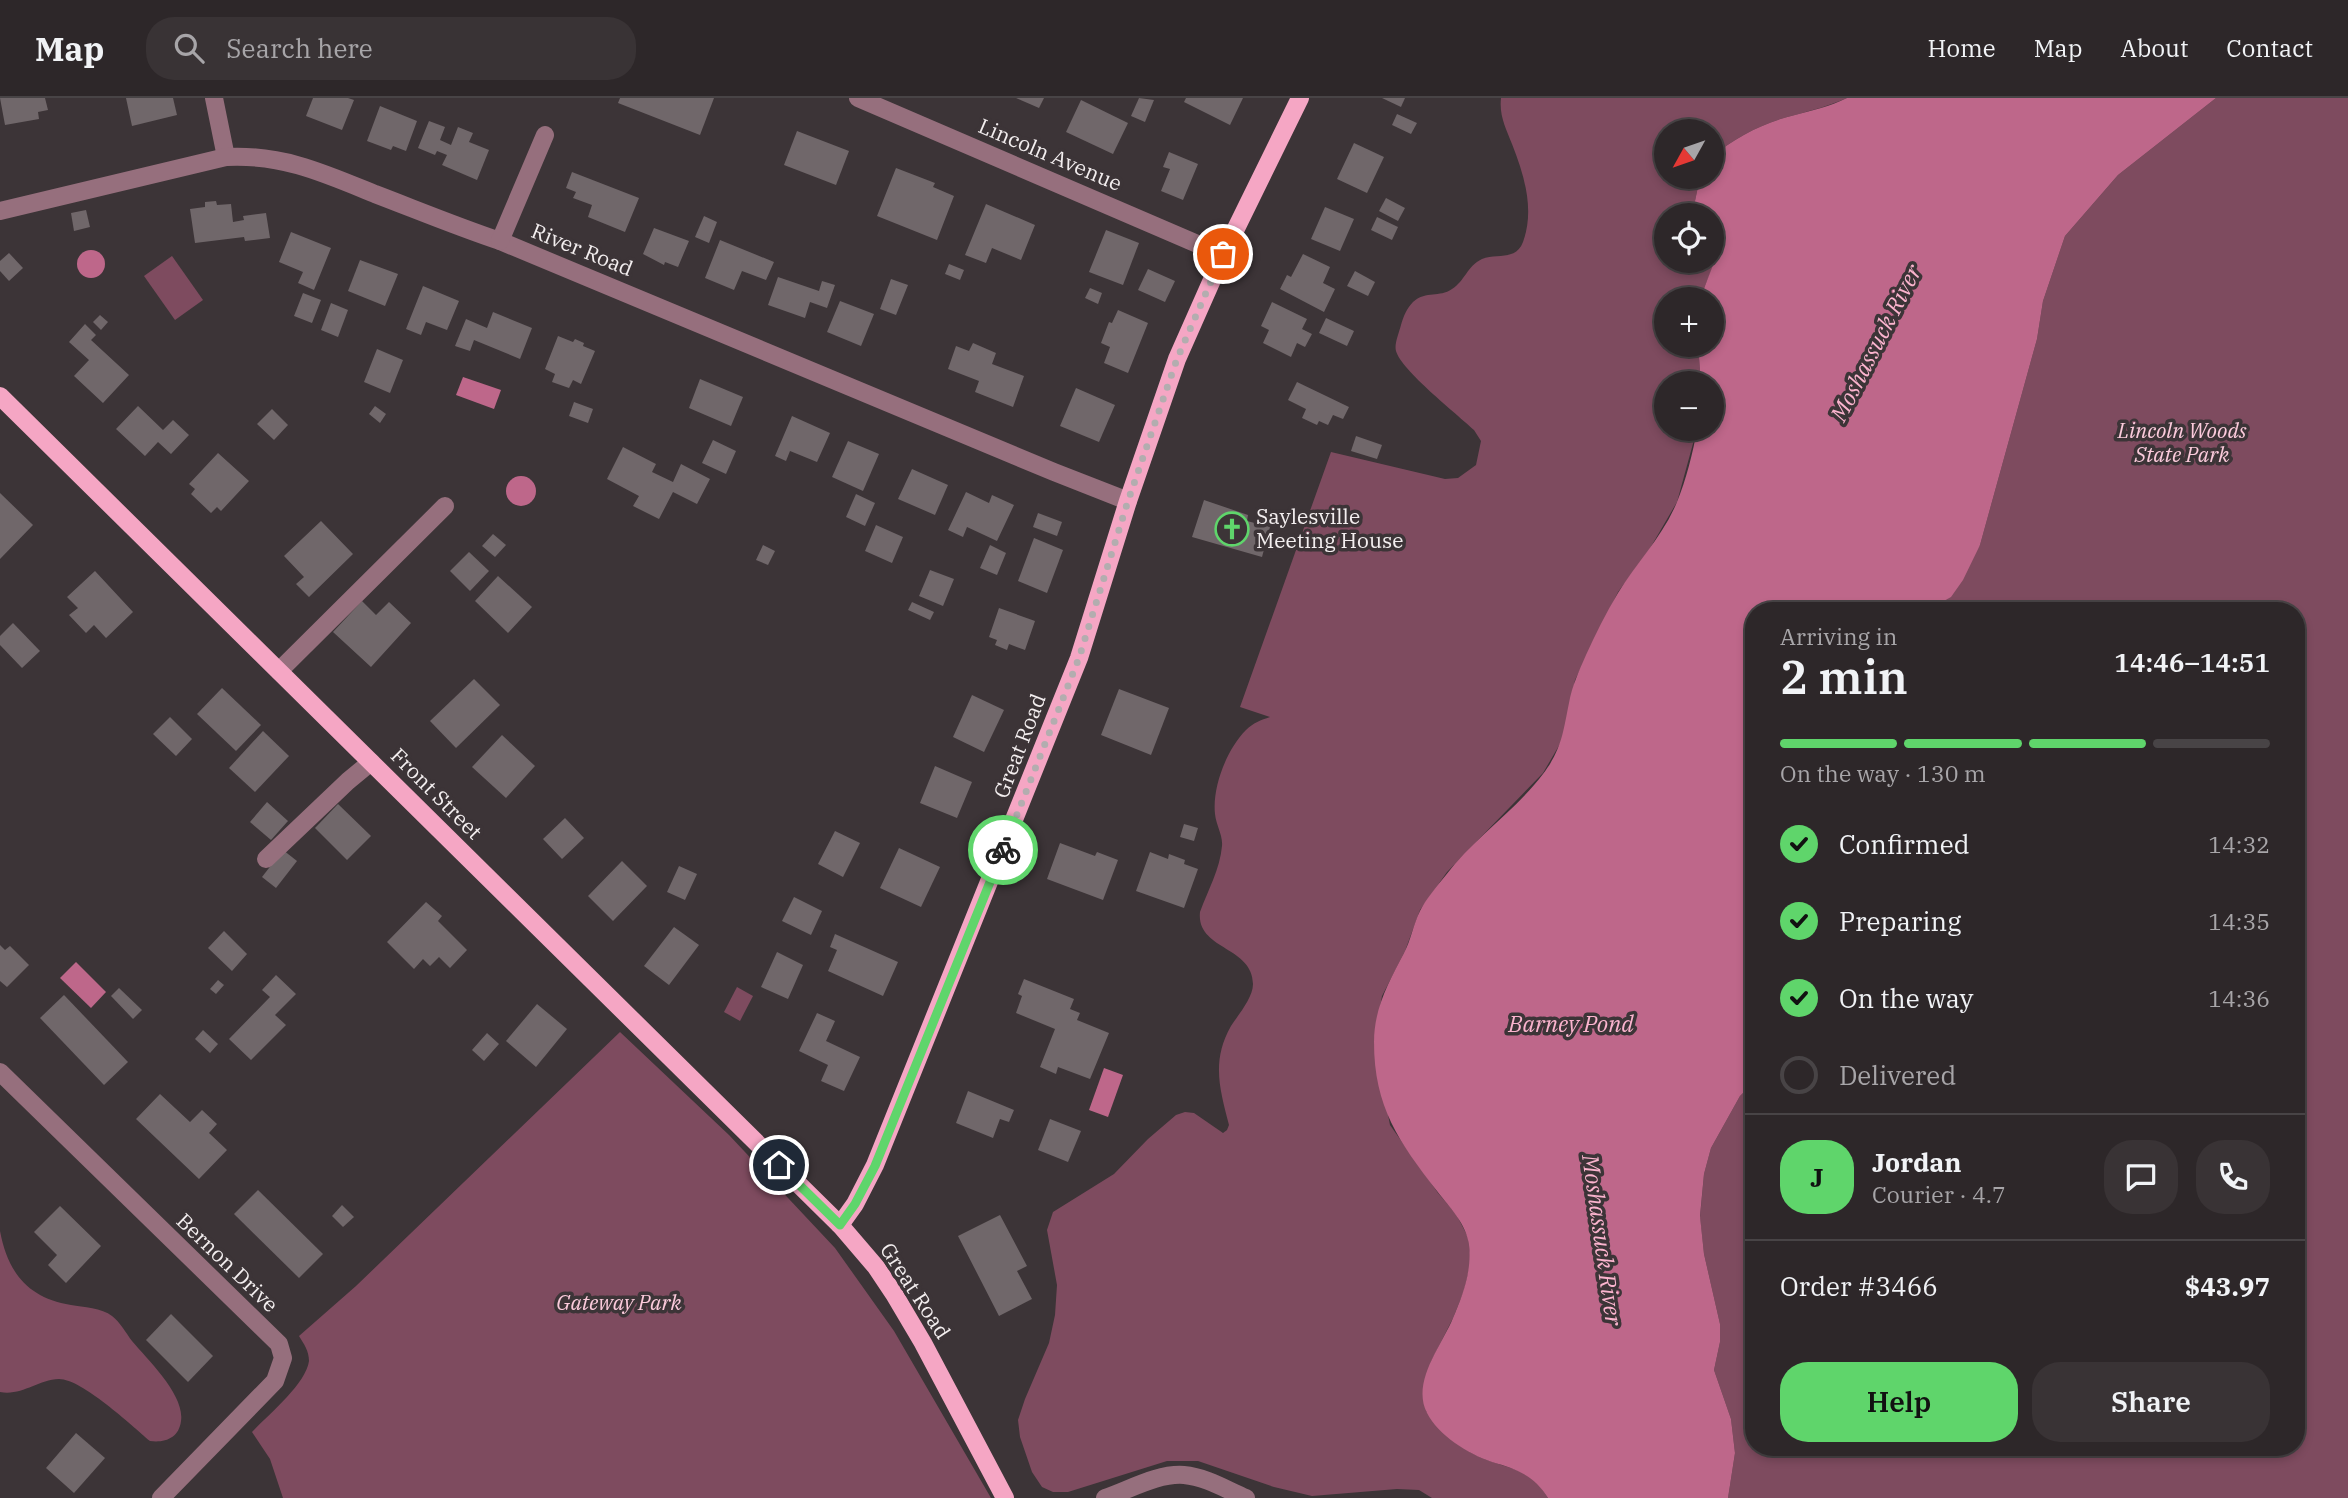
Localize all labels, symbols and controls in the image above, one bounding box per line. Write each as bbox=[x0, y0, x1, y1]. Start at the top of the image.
search box bbox=[146, 17, 636, 80]
text: Map bbox=[35, 27, 104, 70]
icon: search bbox=[170, 29, 208, 67]
text: Search here bbox=[226, 31, 373, 65]
text: Home bbox=[1928, 32, 1996, 64]
text: Map bbox=[2034, 32, 2082, 64]
text: About bbox=[2120, 32, 2188, 64]
text: Contact bbox=[2226, 32, 2313, 64]
street label: Lincoln Avenue bbox=[974, 111, 1126, 197]
north arrow bbox=[1654, 119, 1724, 189]
map controls bbox=[1654, 119, 1724, 441]
button: locate bbox=[1654, 203, 1724, 273]
street label: River Road bbox=[527, 216, 638, 282]
pin bbox=[1193, 224, 1253, 284]
icon: bag bbox=[1204, 235, 1242, 273]
water label: Moshassuck River bbox=[1822, 258, 1928, 427]
button: + bbox=[1654, 287, 1724, 357]
button: − bbox=[1654, 371, 1724, 441]
park label: Lincoln Woods State Park bbox=[2116, 416, 2247, 468]
place label: Saylesville Meeting House bbox=[1256, 502, 1403, 554]
church icon: Saylesville Meeting House bbox=[1213, 510, 1251, 548]
text: Arriving in bbox=[1780, 621, 1897, 651]
text: 14:46–14:51 bbox=[2114, 645, 2270, 679]
text: 2 min bbox=[1780, 647, 1908, 707]
street label: Great Road bbox=[986, 689, 1052, 802]
street label: Front Street bbox=[385, 742, 488, 845]
text: On the way · 130 m bbox=[1780, 758, 1986, 788]
courier bbox=[968, 815, 1038, 885]
icon: check bbox=[1780, 825, 1818, 863]
text: Confirmed bbox=[1839, 827, 1970, 861]
text: 14:32 bbox=[2208, 829, 2270, 859]
icon: bike bbox=[984, 831, 1022, 869]
icon: check bbox=[1780, 902, 1818, 940]
text: Preparing bbox=[1839, 904, 1961, 938]
text: 14:35 bbox=[2208, 906, 2270, 936]
icon: check bbox=[1780, 979, 1818, 1017]
text: On the way bbox=[1839, 981, 1973, 1015]
text: 14:36 bbox=[2208, 983, 2270, 1013]
water label: Barney Pond bbox=[1507, 1008, 1634, 1038]
text: Delivered bbox=[1839, 1058, 1956, 1092]
pin bbox=[749, 1135, 809, 1195]
button: chat bbox=[2104, 1140, 2178, 1214]
button: phone bbox=[2196, 1140, 2270, 1214]
text: Jordan bbox=[1872, 1145, 1962, 1179]
icon: home bbox=[760, 1146, 798, 1184]
water label: Moshassuck River bbox=[1576, 1152, 1630, 1328]
text: J bbox=[1810, 1160, 1824, 1194]
text: Courier · 4.7 bbox=[1872, 1179, 2006, 1209]
street label: Bernon Drive bbox=[171, 1207, 285, 1318]
street label: Great Road bbox=[874, 1237, 958, 1344]
text: Order #3466 bbox=[1780, 1269, 1938, 1303]
text: $43.97 bbox=[2185, 1269, 2270, 1303]
park label: Gateway Park bbox=[556, 1288, 683, 1316]
button: Help bbox=[1780, 1362, 2018, 1442]
button: Share bbox=[2032, 1362, 2270, 1442]

